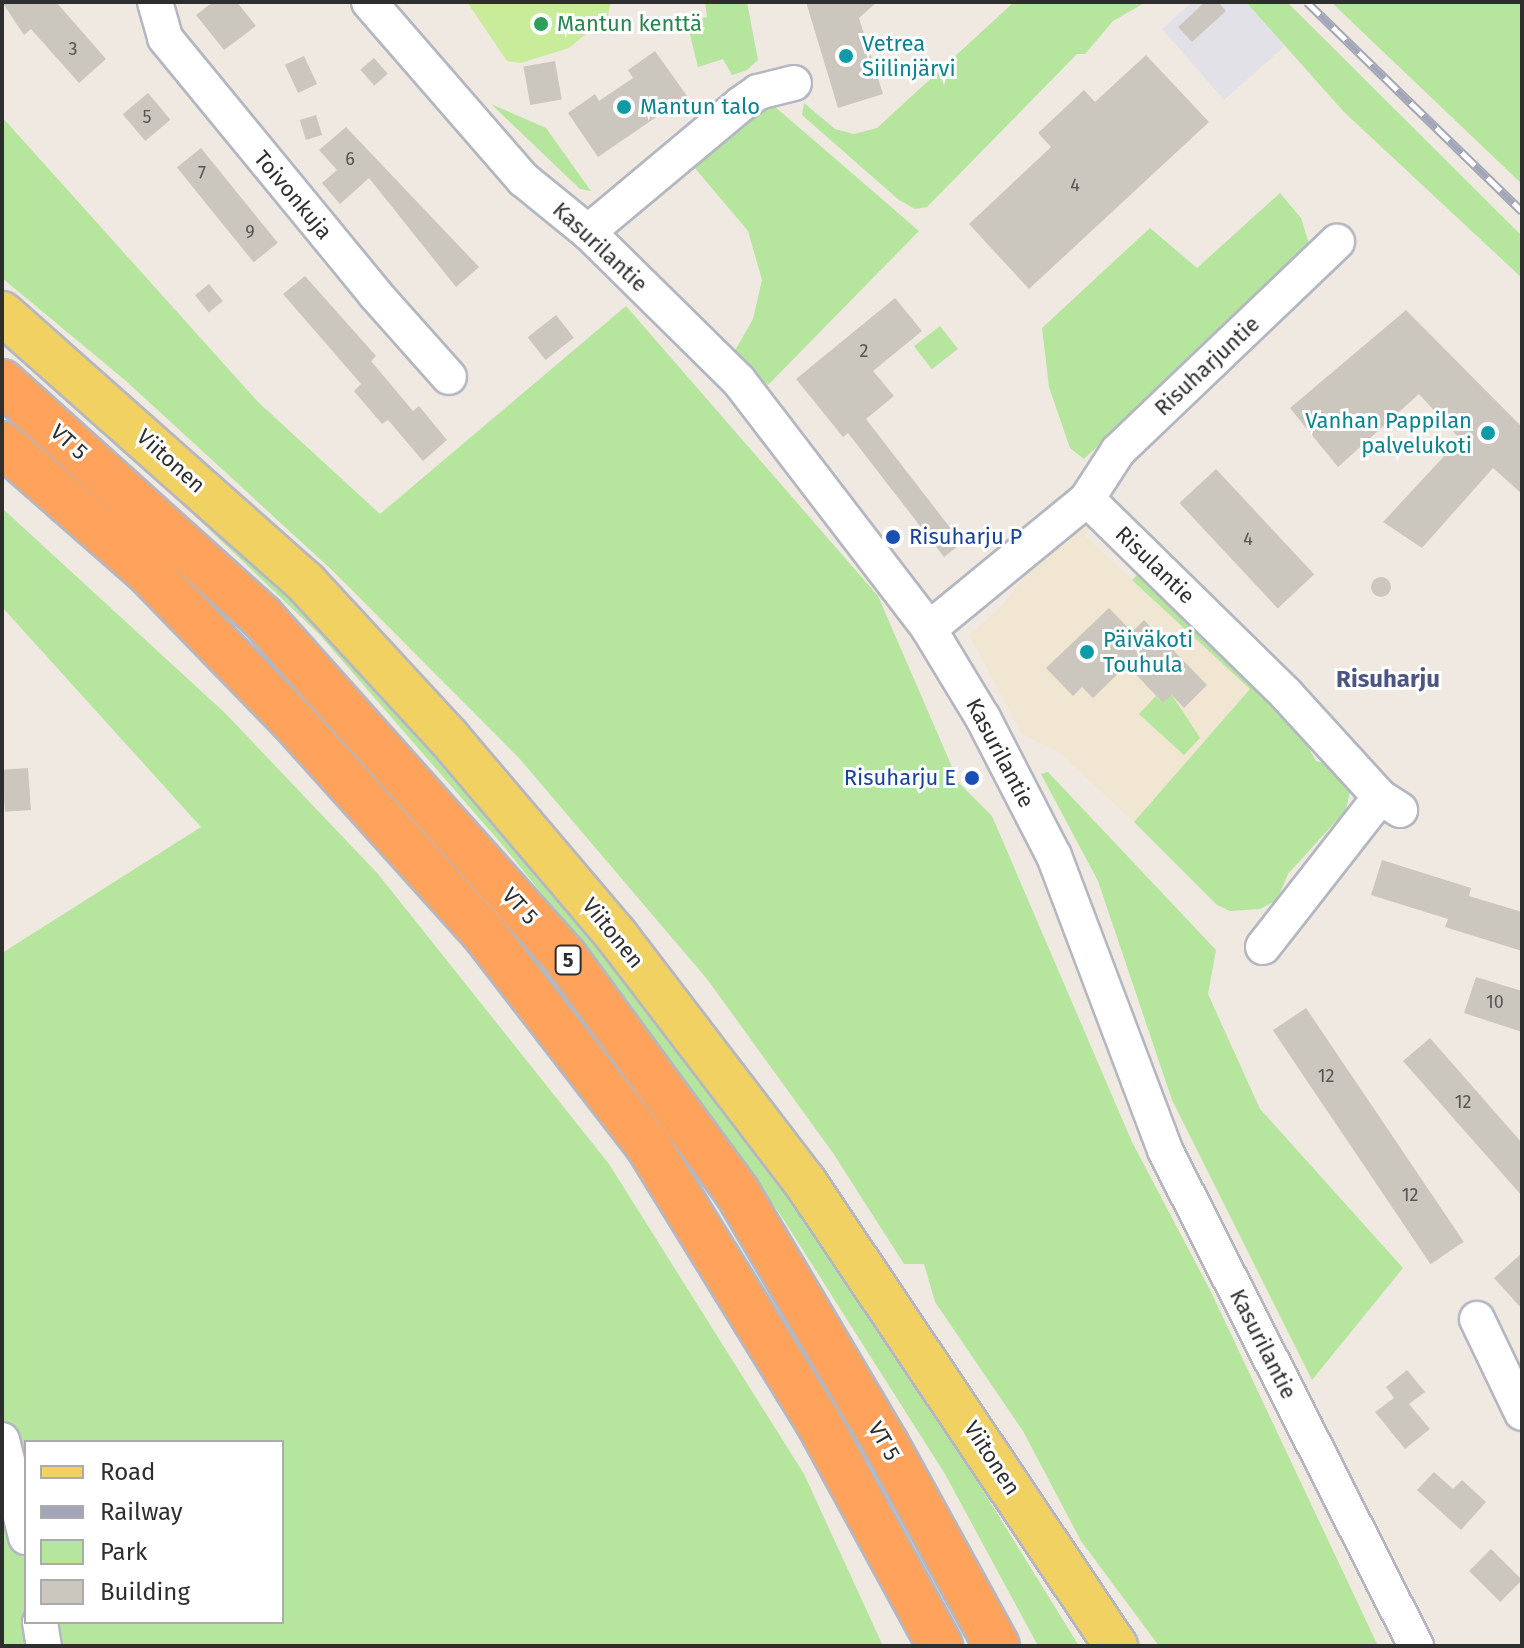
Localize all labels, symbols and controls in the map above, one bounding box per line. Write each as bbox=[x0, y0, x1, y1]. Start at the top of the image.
place label: Mantun kenttä bbox=[557, 11, 702, 37]
marker: Mantun kenttä bbox=[532, 15, 550, 33]
place label: Vetrea Siilinjärvi bbox=[862, 30, 956, 82]
house number: 3 bbox=[69, 38, 77, 60]
marker: Vetrea Siilinjärvi bbox=[837, 47, 855, 65]
place label: Mantun talo bbox=[640, 94, 760, 120]
marker: Mantun talo bbox=[615, 98, 633, 116]
house number: 5 bbox=[142, 106, 152, 128]
street label: Toivonkuja bbox=[248, 145, 338, 245]
house number: 6 bbox=[345, 148, 355, 170]
house number: 7 bbox=[198, 162, 206, 184]
house number: 4 bbox=[1070, 174, 1080, 196]
street label: Kasurilantie bbox=[547, 197, 653, 297]
house number: 9 bbox=[245, 221, 255, 243]
street label: Risuharjuntie bbox=[1149, 311, 1265, 421]
house number: 2 bbox=[860, 340, 868, 362]
place label: Vanhan Pappilan palvelukoti bbox=[1305, 407, 1472, 458]
street label: VT 5 bbox=[45, 419, 93, 465]
street label: Viitonen bbox=[131, 423, 211, 499]
marker: Vanhan Pappilan palvelukoti bbox=[1479, 424, 1497, 442]
street label: Risulantie bbox=[1110, 521, 1200, 609]
place label: Risuharju P bbox=[909, 524, 1022, 550]
marker: Risuharju P bbox=[884, 528, 902, 546]
house number: 4 bbox=[1243, 528, 1253, 550]
place label: Päiväkoti Touhula bbox=[1103, 626, 1193, 678]
marker: Päiväkoti Touhula bbox=[1078, 643, 1096, 661]
district label: Risuharju bbox=[1336, 666, 1440, 694]
street label: Kasurilantie bbox=[960, 694, 1040, 812]
place label: Risuharju E bbox=[844, 765, 956, 791]
marker: Risuharju E bbox=[963, 769, 981, 787]
street label: VT 5 bbox=[497, 882, 543, 930]
street label: Viitonen bbox=[577, 892, 649, 974]
road number: 5 bbox=[554, 944, 582, 976]
house number: 10 bbox=[1486, 991, 1504, 1013]
house number: 12 bbox=[1318, 1065, 1334, 1087]
house number: 12 bbox=[1455, 1091, 1471, 1113]
house number: 12 bbox=[1402, 1184, 1418, 1206]
street label: Kasurilantie bbox=[1224, 1285, 1302, 1403]
street label: Viitonen bbox=[958, 1416, 1026, 1500]
street label: VT 5 bbox=[862, 1417, 906, 1465]
legend bbox=[24, 1440, 284, 1624]
text: Road bbox=[100, 1458, 155, 1486]
text: Railway bbox=[100, 1498, 183, 1526]
text: Park bbox=[100, 1538, 147, 1566]
text: Building bbox=[100, 1578, 190, 1606]

